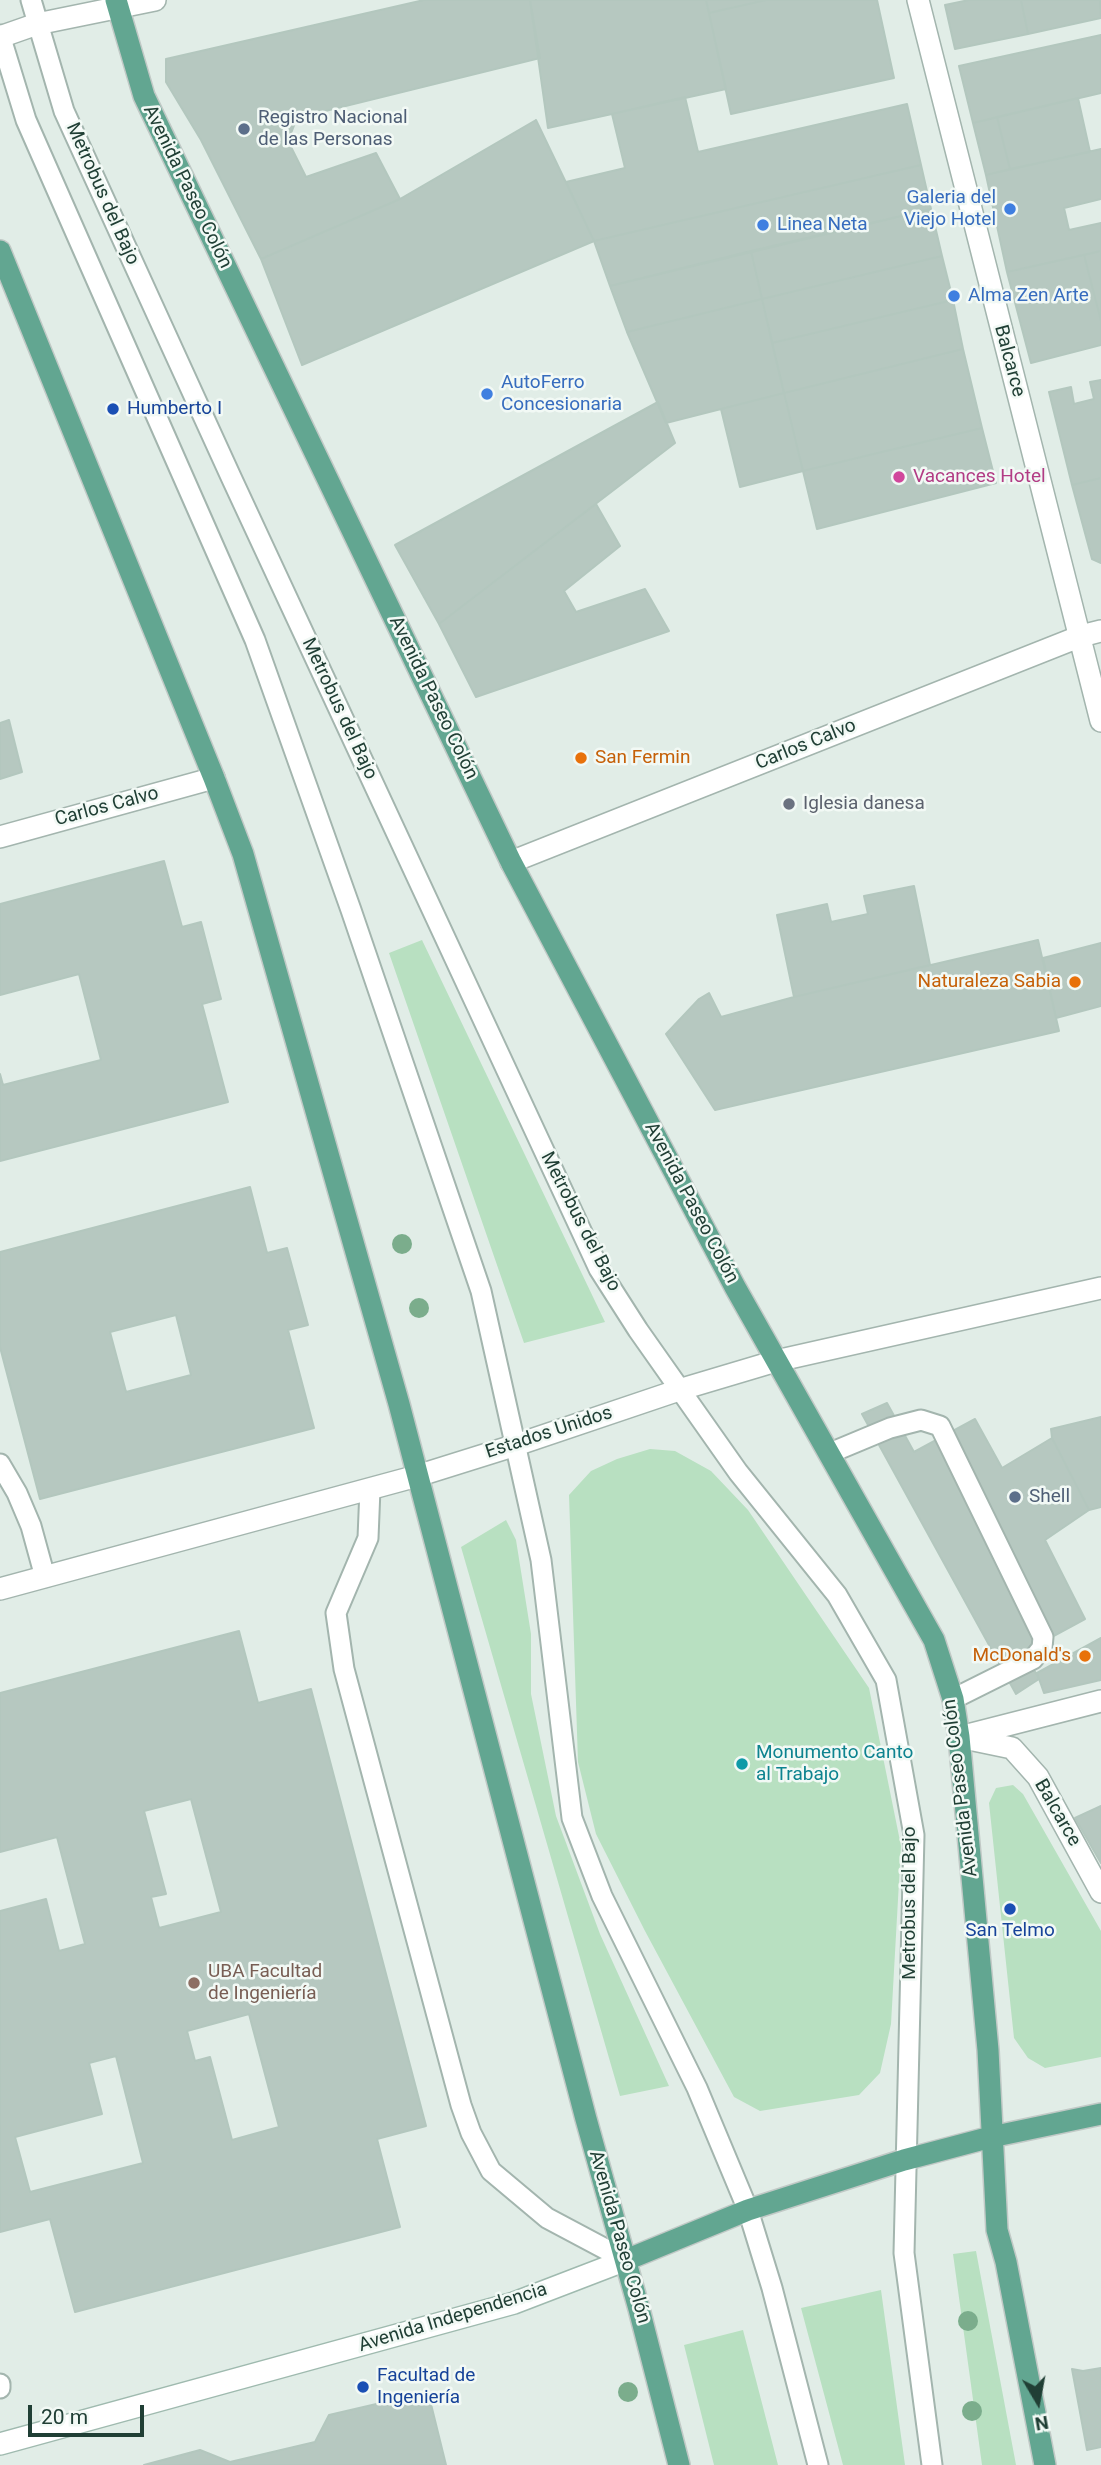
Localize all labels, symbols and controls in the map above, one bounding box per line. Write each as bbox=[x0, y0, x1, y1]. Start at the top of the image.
street label: Avenida Paseo Colón bbox=[138, 102, 236, 272]
place label: Registro Nacional de las Personas bbox=[258, 107, 408, 151]
street label: Metrobus del Bajo bbox=[60, 119, 144, 269]
marker: Registro Nacional de las Personas bbox=[236, 121, 252, 137]
place label: Galeria del Viejo Hotel bbox=[904, 187, 996, 231]
marker: Galeria del Viejo Hotel bbox=[1002, 201, 1018, 217]
place label: Linea Neta bbox=[777, 214, 868, 236]
marker: Linea Neta bbox=[755, 217, 771, 233]
place label: Alma Zen Arte bbox=[968, 285, 1089, 307]
marker: Alma Zen Arte bbox=[946, 288, 962, 304]
street label: Balcarce bbox=[988, 323, 1030, 399]
place label: AutoFerro Concesionaria bbox=[501, 372, 622, 416]
marker: AutoFerro Concesionaria bbox=[479, 386, 495, 402]
place label: Humberto I bbox=[127, 398, 222, 420]
marker: Humberto I bbox=[105, 401, 121, 417]
place label: Vacances Hotel bbox=[913, 466, 1046, 488]
marker: Vacances Hotel bbox=[891, 469, 907, 485]
street label: Avenida Paseo Colón bbox=[384, 613, 482, 783]
street label: Metrobus del Bajo bbox=[296, 635, 382, 783]
street label: Carlos Calvo bbox=[752, 715, 860, 775]
place label: San Fermin bbox=[595, 747, 690, 769]
marker: San Fermin bbox=[573, 750, 589, 766]
street label: Carlos Calvo bbox=[53, 782, 161, 832]
place label: Iglesia danesa bbox=[803, 793, 925, 815]
marker: Iglesia danesa bbox=[781, 796, 797, 812]
place label: Naturaleza Sabia bbox=[918, 971, 1061, 993]
marker: Naturaleza Sabia bbox=[1067, 974, 1083, 990]
street label: Avenida Paseo Colón bbox=[639, 1119, 743, 1287]
street label: Metrobus del Bajo bbox=[535, 1149, 625, 1295]
street label: Estados Unidos bbox=[483, 1402, 615, 1464]
place label: Shell bbox=[1029, 1486, 1070, 1508]
marker: Shell bbox=[1007, 1489, 1023, 1505]
place label: McDonald's bbox=[973, 1645, 1071, 1667]
marker: McDonald's bbox=[1077, 1648, 1093, 1664]
street label: Avenida Paseo Colón bbox=[939, 1698, 983, 1878]
place label: Monumento Canto al Trabajo bbox=[756, 1742, 913, 1786]
marker: Monumento Canto al Trabajo bbox=[734, 1756, 750, 1772]
street label: Balcarce bbox=[1029, 1776, 1085, 1850]
street label: Metrobus del Bajo bbox=[899, 1826, 921, 1980]
marker: San Telmo bbox=[1002, 1901, 1018, 1917]
place label: San Telmo bbox=[965, 1920, 1055, 1942]
place label: UBA Facultad de Ingeniería bbox=[208, 1961, 322, 2005]
marker: UBA Facultad de Ingeniería bbox=[186, 1975, 202, 1991]
street label: Avenida Paseo Colón bbox=[583, 2148, 655, 2326]
street label: Avenida Independencia bbox=[356, 2278, 550, 2358]
place label: Facultad de Ingeniería bbox=[377, 2365, 475, 2409]
north arrow bbox=[1003, 2367, 1073, 2437]
marker: Facultad de Ingeniería bbox=[355, 2379, 371, 2395]
scale bar bbox=[32, 2392, 147, 2436]
text: 20 m bbox=[41, 2405, 88, 2429]
text: N bbox=[1033, 2411, 1050, 2436]

